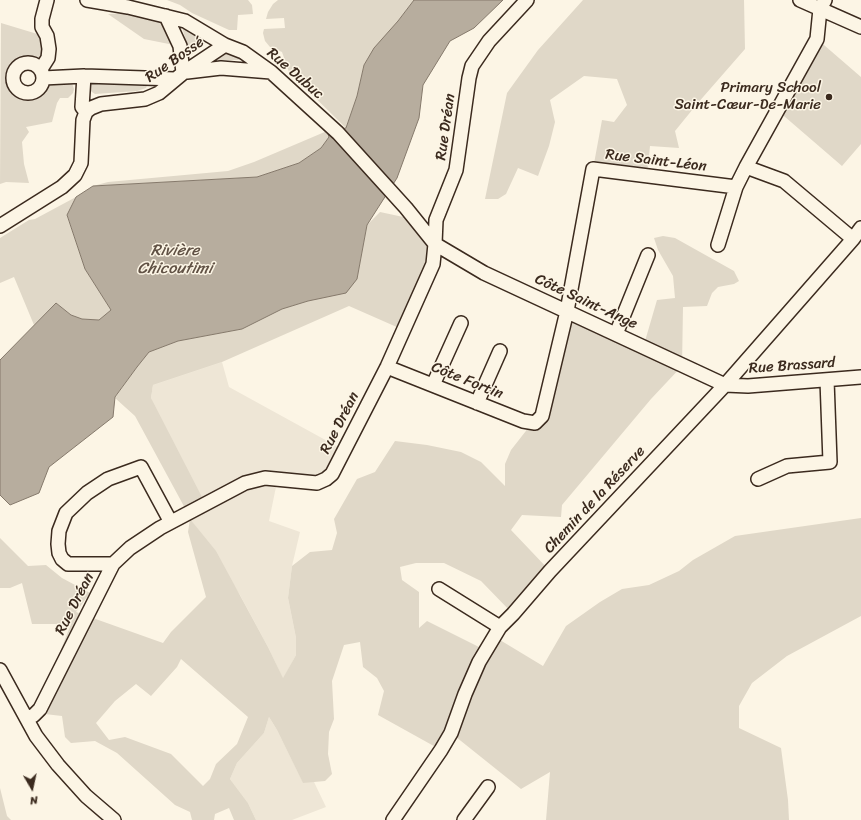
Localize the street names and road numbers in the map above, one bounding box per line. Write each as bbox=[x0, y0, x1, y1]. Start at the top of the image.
street label: Rue Bossé bbox=[142, 33, 208, 87]
street label: Rue Dubuc bbox=[263, 44, 327, 104]
street label: Rue Dréan bbox=[432, 92, 460, 162]
street label: Rue Saint-Léon bbox=[604, 146, 708, 176]
street label: Côte Saint-Ange bbox=[532, 270, 640, 334]
street label: Rue Brassard bbox=[748, 354, 836, 378]
street label: Côte Fortin bbox=[428, 358, 506, 404]
street label: Rue Dréan bbox=[317, 389, 363, 457]
street label: Chemin de la Réserve bbox=[541, 443, 649, 557]
street label: Rue Dréan bbox=[52, 570, 98, 638]

